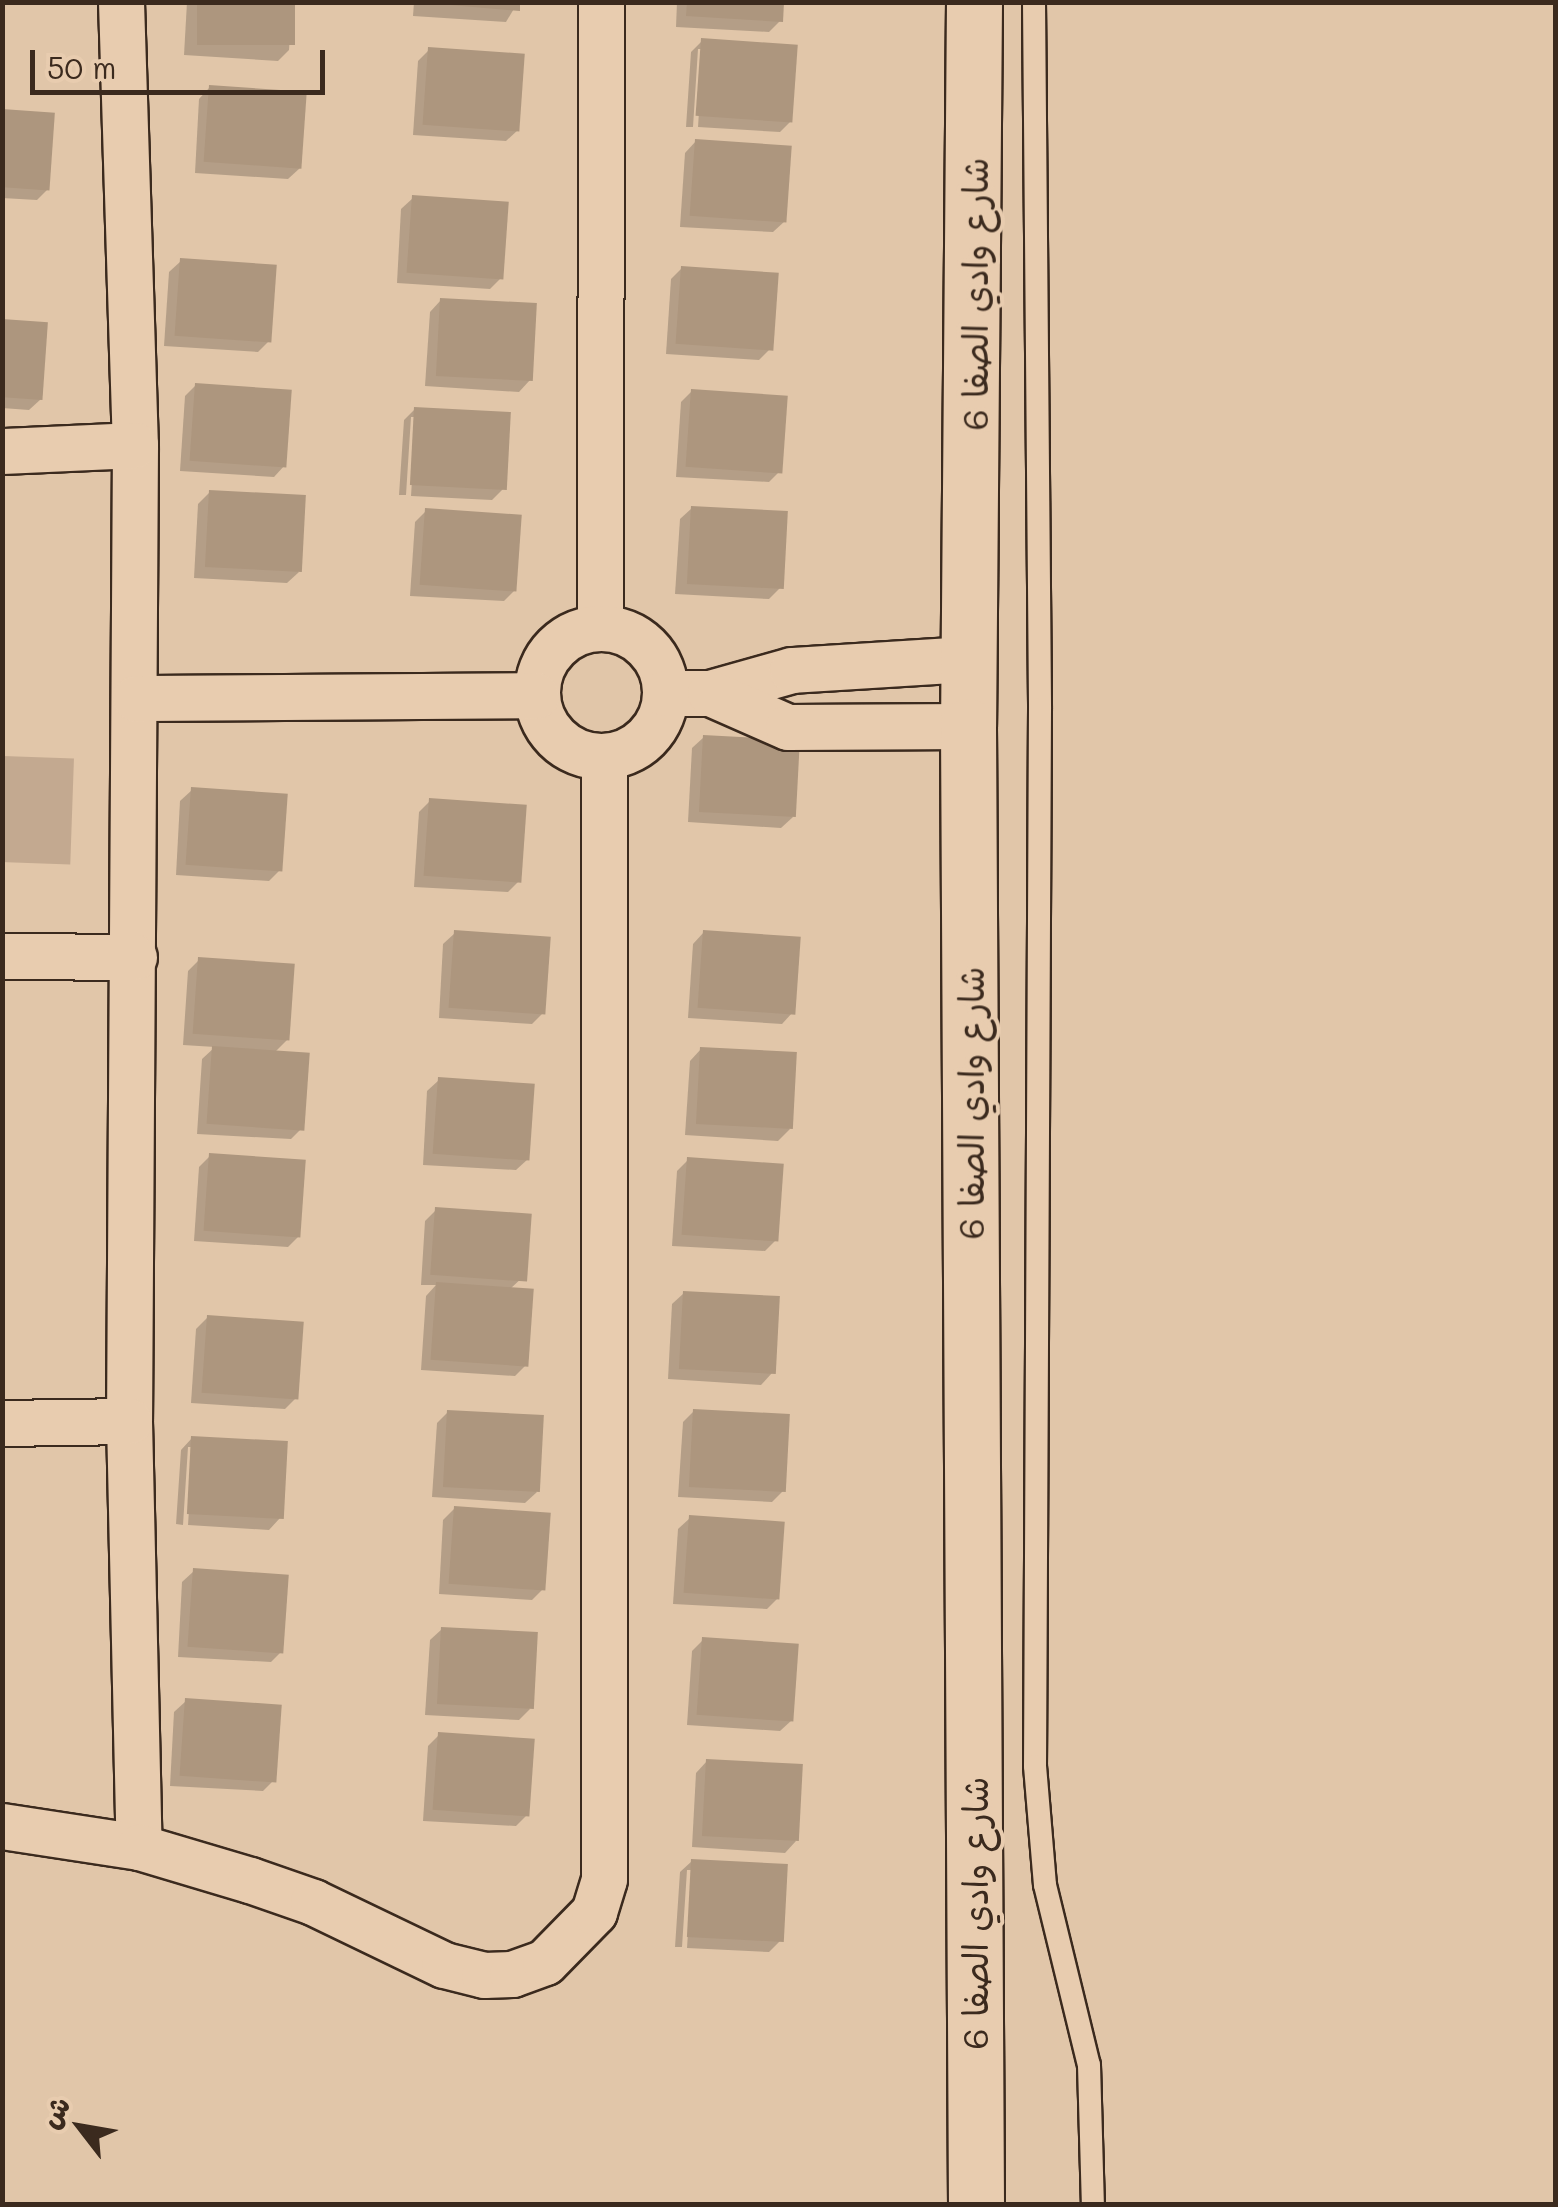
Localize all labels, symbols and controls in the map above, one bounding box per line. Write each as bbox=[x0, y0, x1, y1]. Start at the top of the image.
scale bar bbox=[35, 30, 330, 92]
text: 50 m bbox=[47, 47, 117, 87]
street label: شارع وادي الصفا 6 bbox=[953, 158, 995, 430]
street label: شارع وادي الصفا 6 bbox=[949, 967, 991, 1239]
street label: شارع وادي الصفا 6 bbox=[953, 1777, 995, 2049]
north arrow bbox=[30, 2077, 130, 2177]
text: ش bbox=[31, 2089, 78, 2134]

